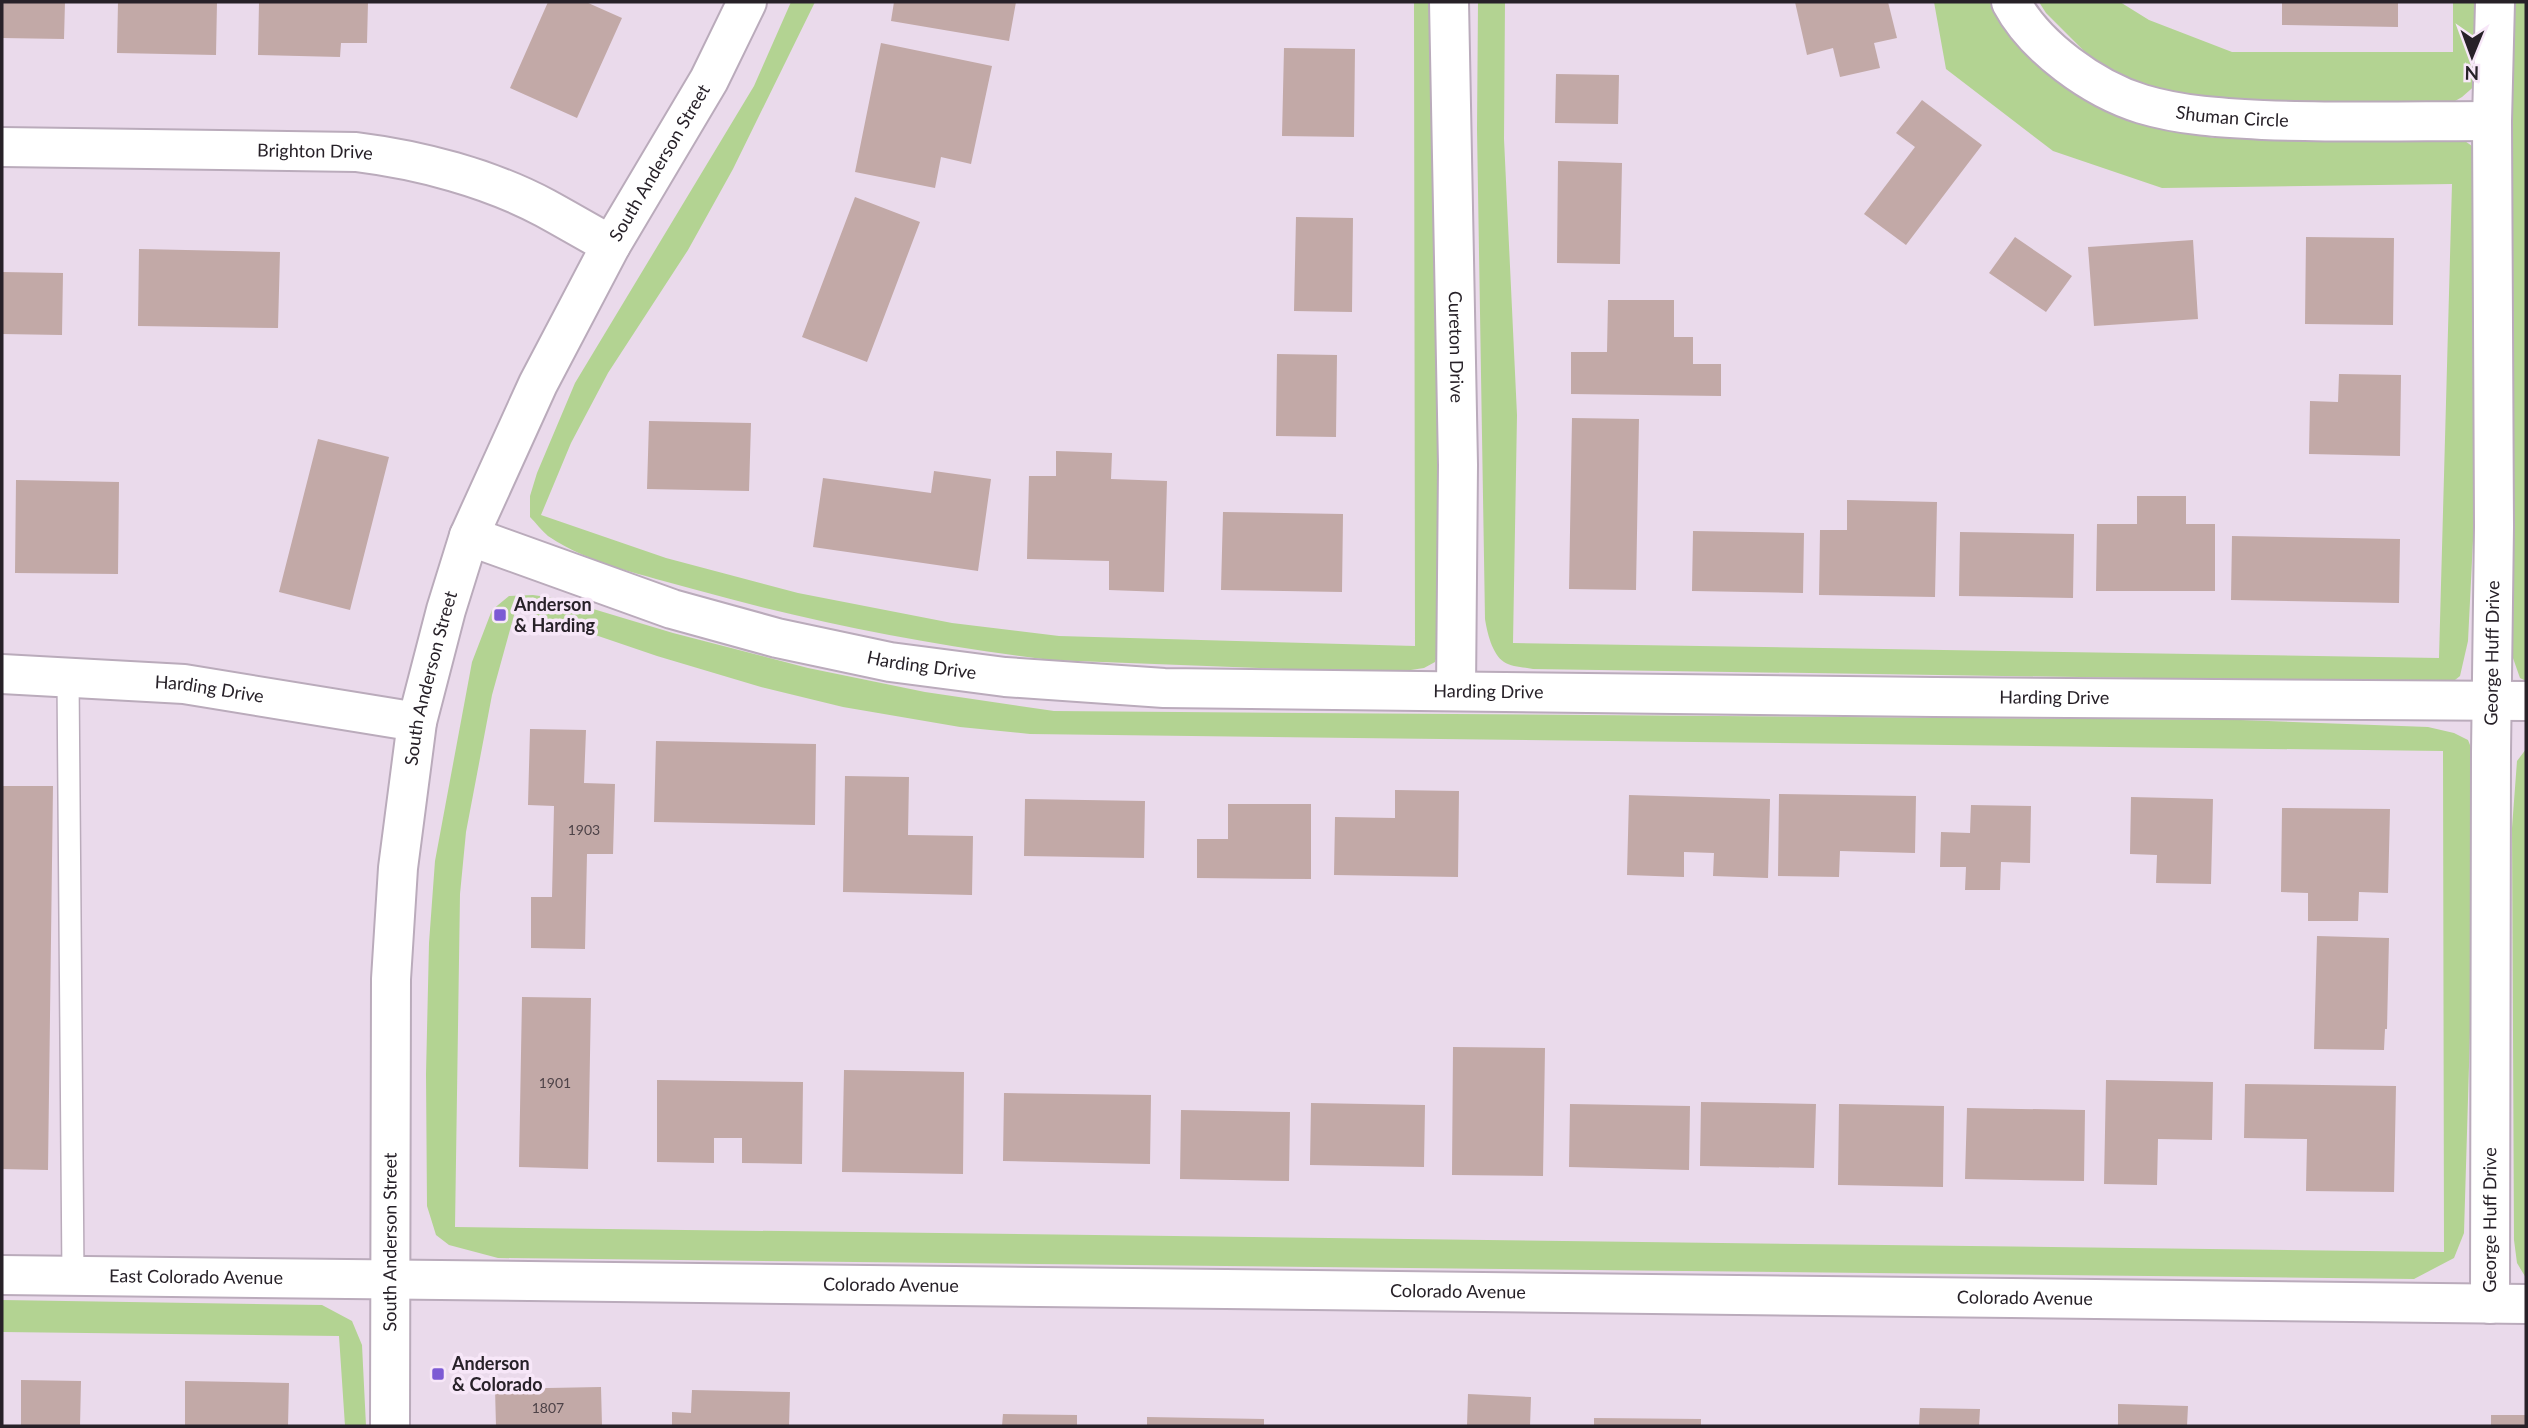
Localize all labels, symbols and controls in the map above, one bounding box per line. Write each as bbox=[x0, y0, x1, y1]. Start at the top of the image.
north arrow bbox=[2437, 21, 2507, 91]
text: N bbox=[2464, 62, 2479, 85]
street label: South Anderson Street bbox=[604, 79, 714, 245]
street label: Shuman Circle bbox=[2174, 100, 2289, 131]
street label: Brighton Drive bbox=[257, 139, 374, 164]
street label: Cureton Drive bbox=[1445, 291, 1469, 403]
street label: George Huff Drive bbox=[2479, 580, 2503, 726]
street label: South Anderson Street bbox=[399, 587, 461, 767]
place label: Anderson & Harding bbox=[513, 593, 596, 636]
marker: Anderson & Harding bbox=[492, 607, 508, 623]
street label: Harding Drive bbox=[865, 645, 978, 683]
street label: Harding Drive bbox=[154, 670, 266, 707]
street label: Harding Drive bbox=[1433, 679, 1544, 702]
street label: Harding Drive bbox=[1999, 685, 2110, 708]
house number: 1903 bbox=[568, 821, 600, 838]
house number: 1901 bbox=[539, 1074, 571, 1091]
street label: George Huff Drive bbox=[2478, 1147, 2500, 1293]
street label: South Anderson Street bbox=[378, 1152, 401, 1331]
street label: East Colorado Avenue bbox=[109, 1264, 283, 1288]
street label: Colorado Avenue bbox=[823, 1272, 959, 1296]
street label: Colorado Avenue bbox=[1390, 1279, 1526, 1303]
street label: Colorado Avenue bbox=[1957, 1285, 2093, 1309]
place label: Anderson & Colorado bbox=[451, 1352, 543, 1395]
marker: Anderson & Colorado bbox=[430, 1366, 446, 1382]
house number: 1807 bbox=[532, 1399, 564, 1416]

